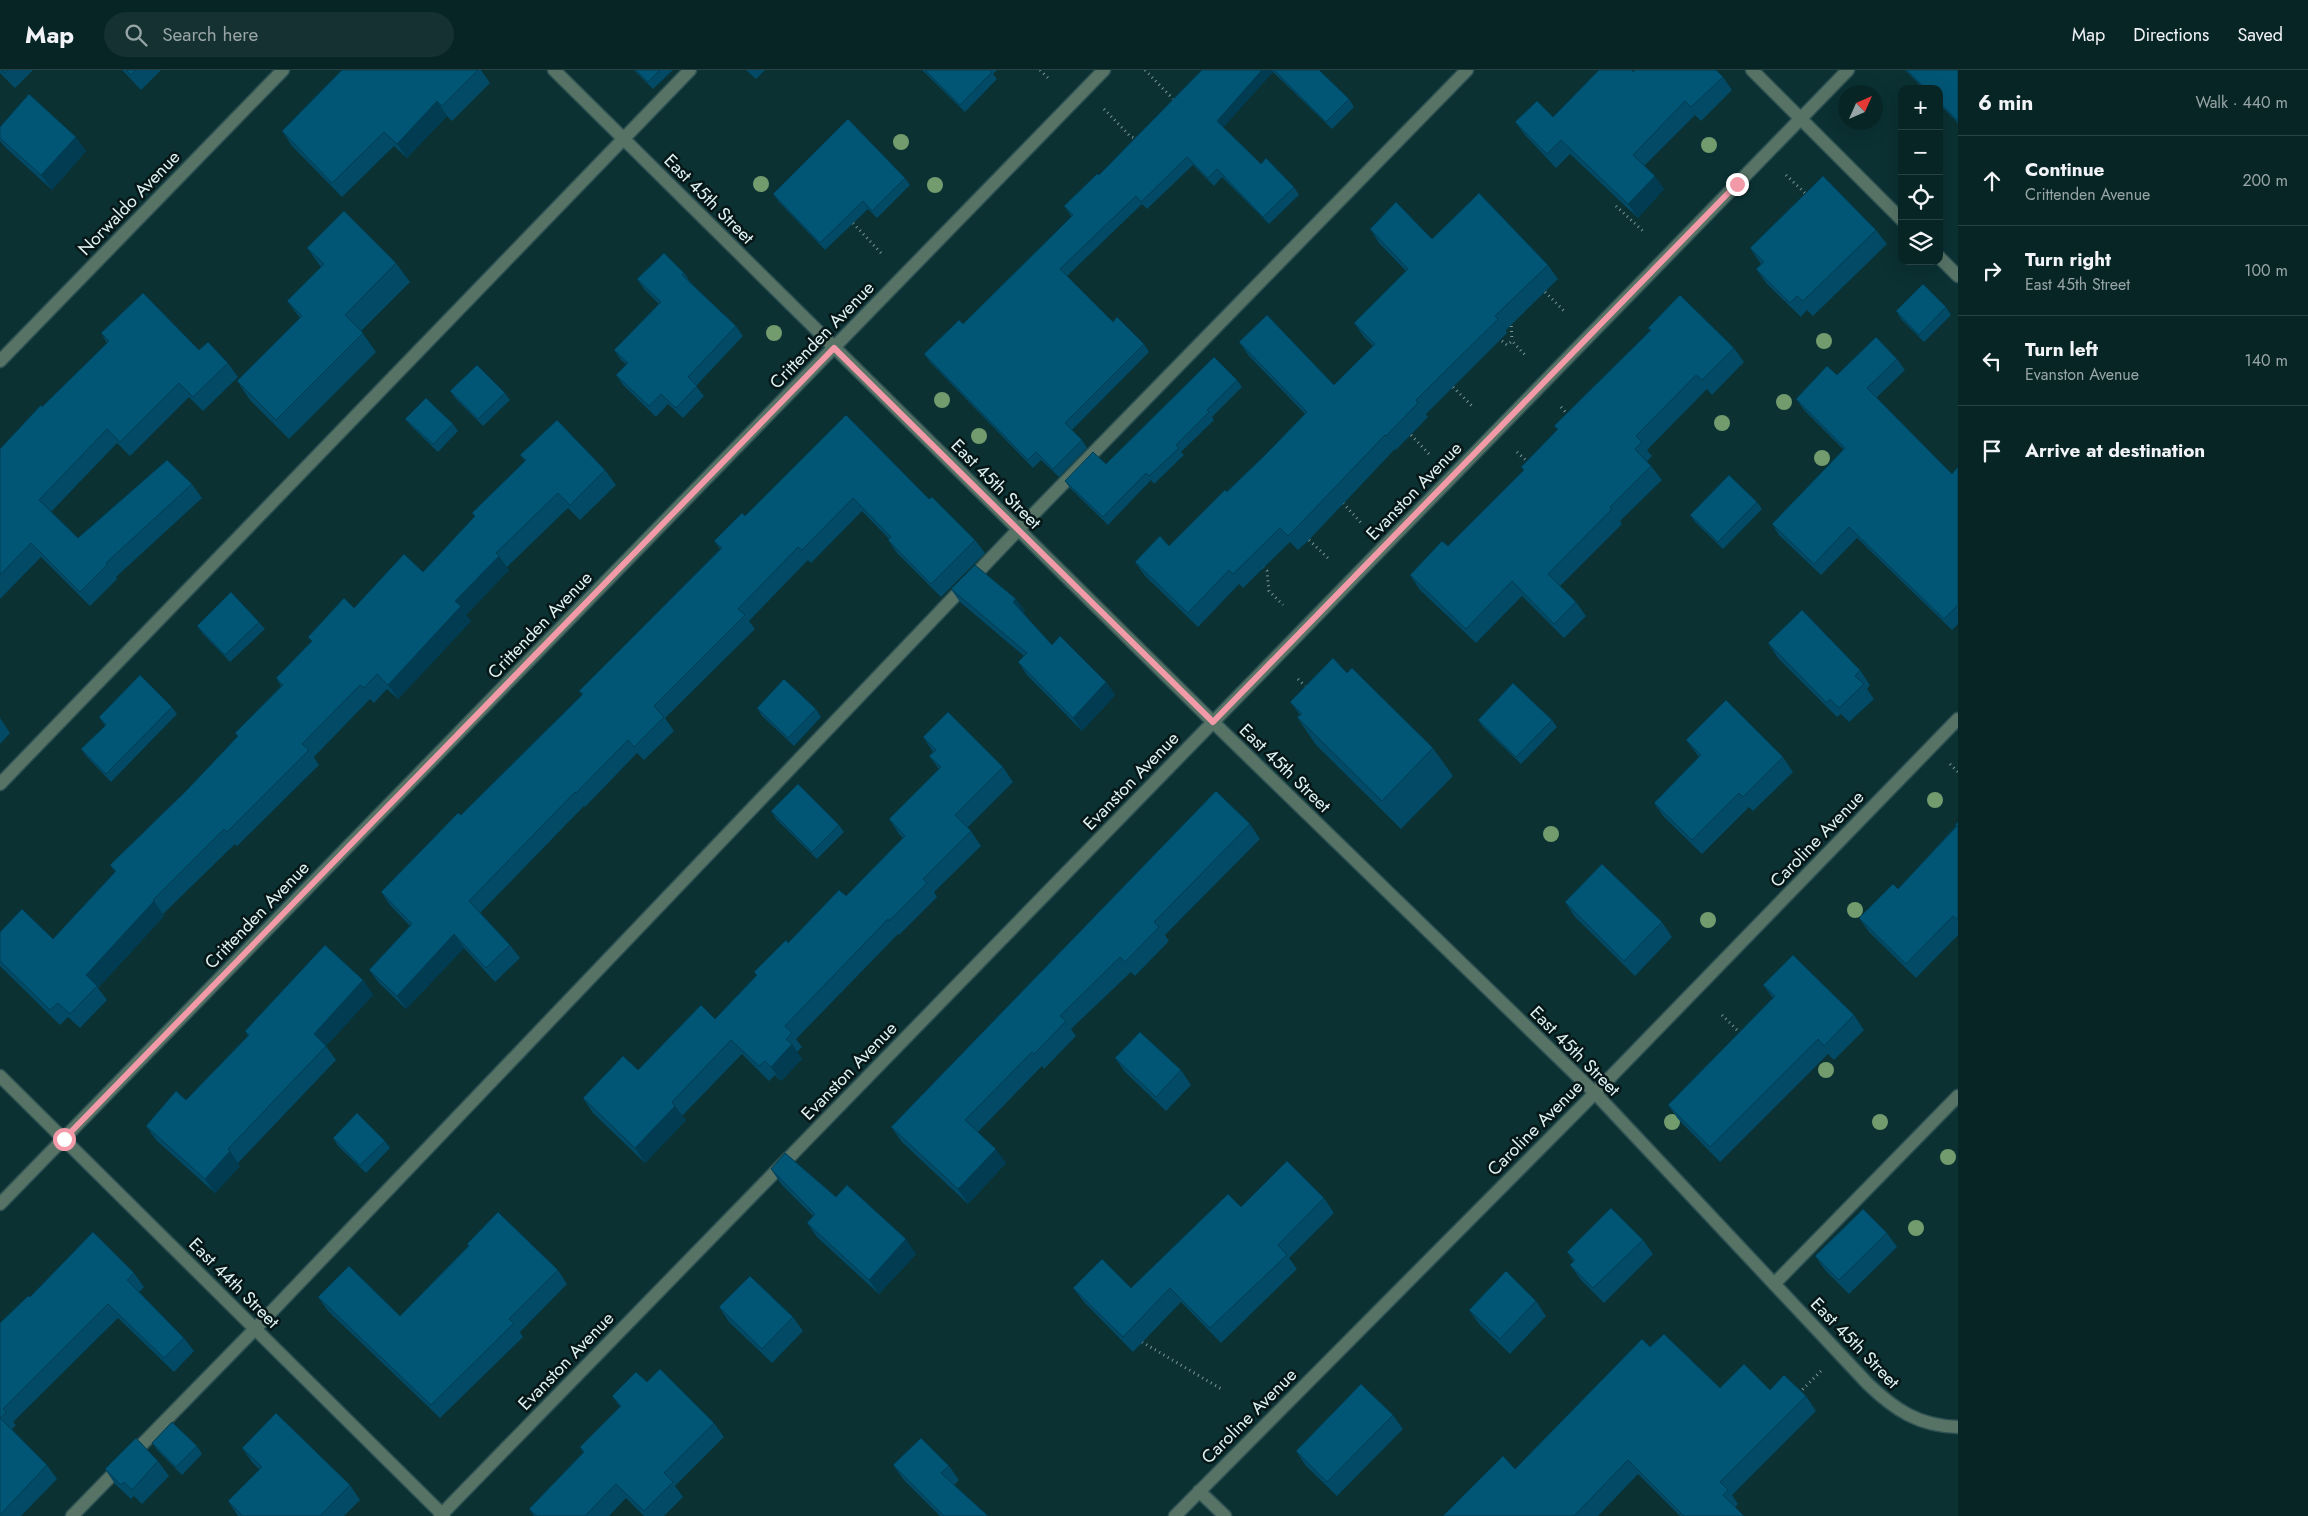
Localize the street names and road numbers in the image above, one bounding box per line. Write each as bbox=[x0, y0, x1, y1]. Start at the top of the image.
street label: Norwaldo Avenue bbox=[72, 145, 186, 261]
street label: East 45th Street bbox=[658, 148, 760, 250]
street label: Crittenden Avenue bbox=[764, 275, 880, 395]
street label: East 45th Street bbox=[945, 433, 1047, 535]
street label: Evanston Avenue bbox=[1360, 436, 1468, 546]
street label: Crittenden Avenue bbox=[482, 565, 598, 685]
street label: East 45th Street bbox=[1233, 718, 1337, 819]
street label: Evanston Avenue bbox=[1077, 726, 1185, 836]
street label: Caroline Avenue bbox=[1764, 785, 1870, 893]
street label: Crittenden Avenue bbox=[199, 855, 315, 975]
street label: East 45th Street bbox=[1524, 1000, 1626, 1102]
street label: Evanston Avenue bbox=[795, 1016, 903, 1126]
street label: Caroline Avenue bbox=[1481, 1074, 1589, 1182]
street label: East 44th Street bbox=[183, 1232, 286, 1335]
street label: East 45th Street bbox=[1805, 1291, 1906, 1395]
street label: Evanston Avenue bbox=[512, 1306, 620, 1416]
street label: Caroline Avenue bbox=[1195, 1362, 1303, 1470]

